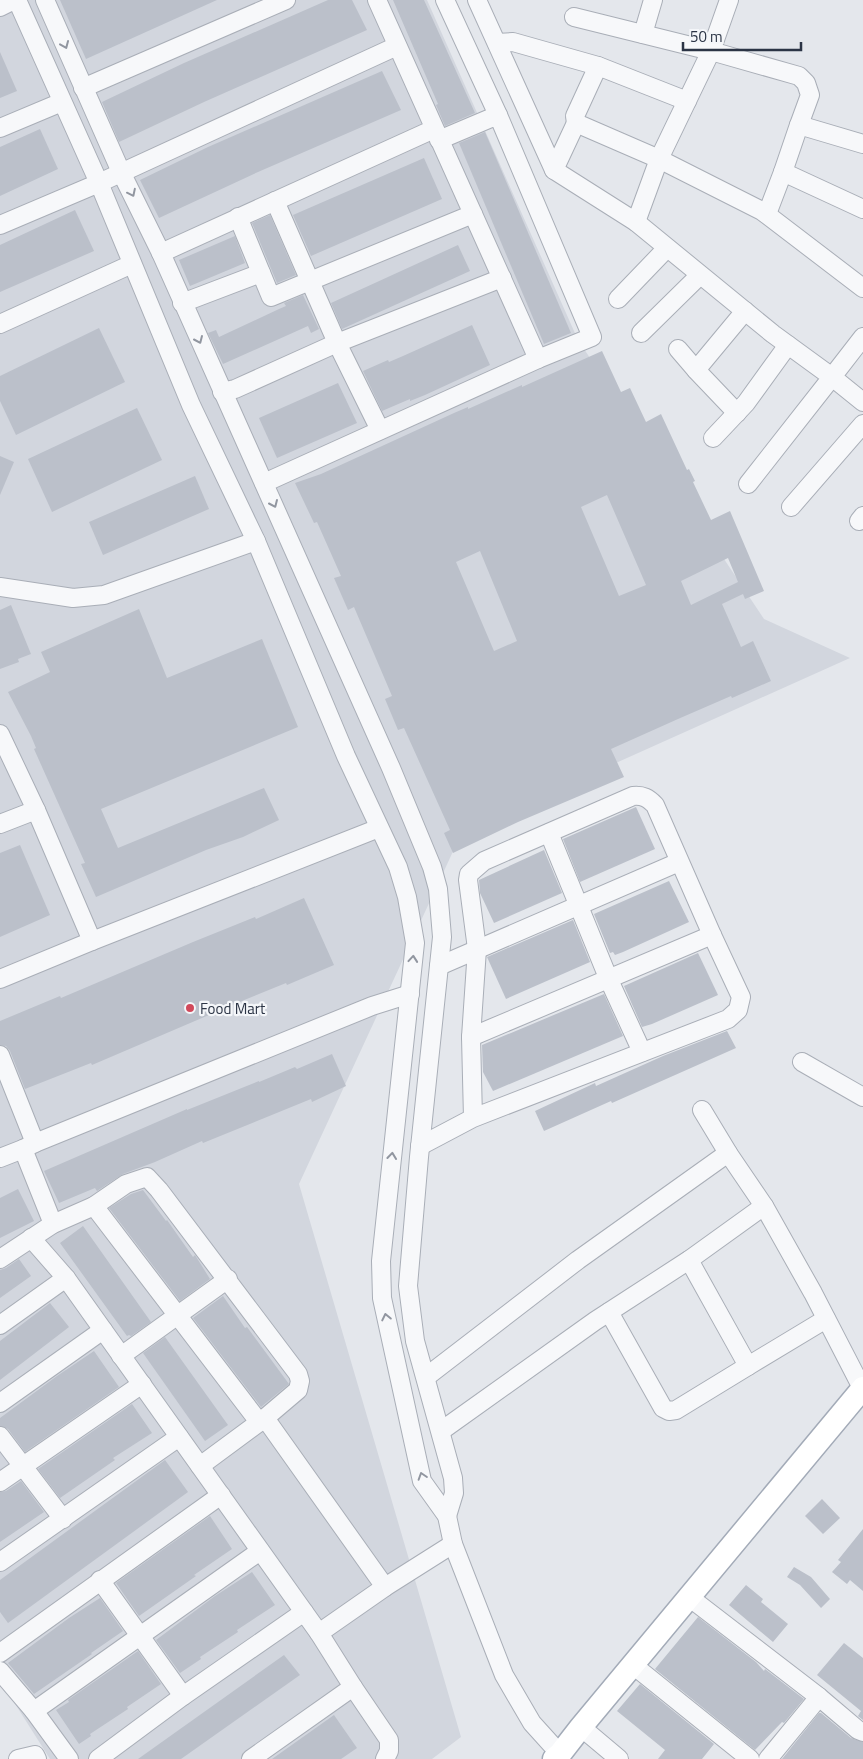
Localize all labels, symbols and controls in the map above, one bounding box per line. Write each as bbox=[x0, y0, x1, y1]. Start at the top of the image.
scale bar bbox=[683, 20, 800, 52]
text: 50 m bbox=[690, 25, 723, 48]
one-way arrow bbox=[58, 40, 69, 49]
one-way arrow bbox=[125, 188, 136, 197]
one-way arrow bbox=[193, 335, 203, 344]
one-way arrow bbox=[267, 499, 278, 508]
one-way arrow bbox=[407, 955, 418, 963]
place label: Food Mart bbox=[200, 997, 266, 1020]
marker: Food Mart bbox=[184, 1002, 196, 1014]
one-way arrow bbox=[386, 1151, 397, 1159]
one-way arrow bbox=[381, 1313, 391, 1322]
one-way arrow bbox=[417, 1472, 427, 1480]

